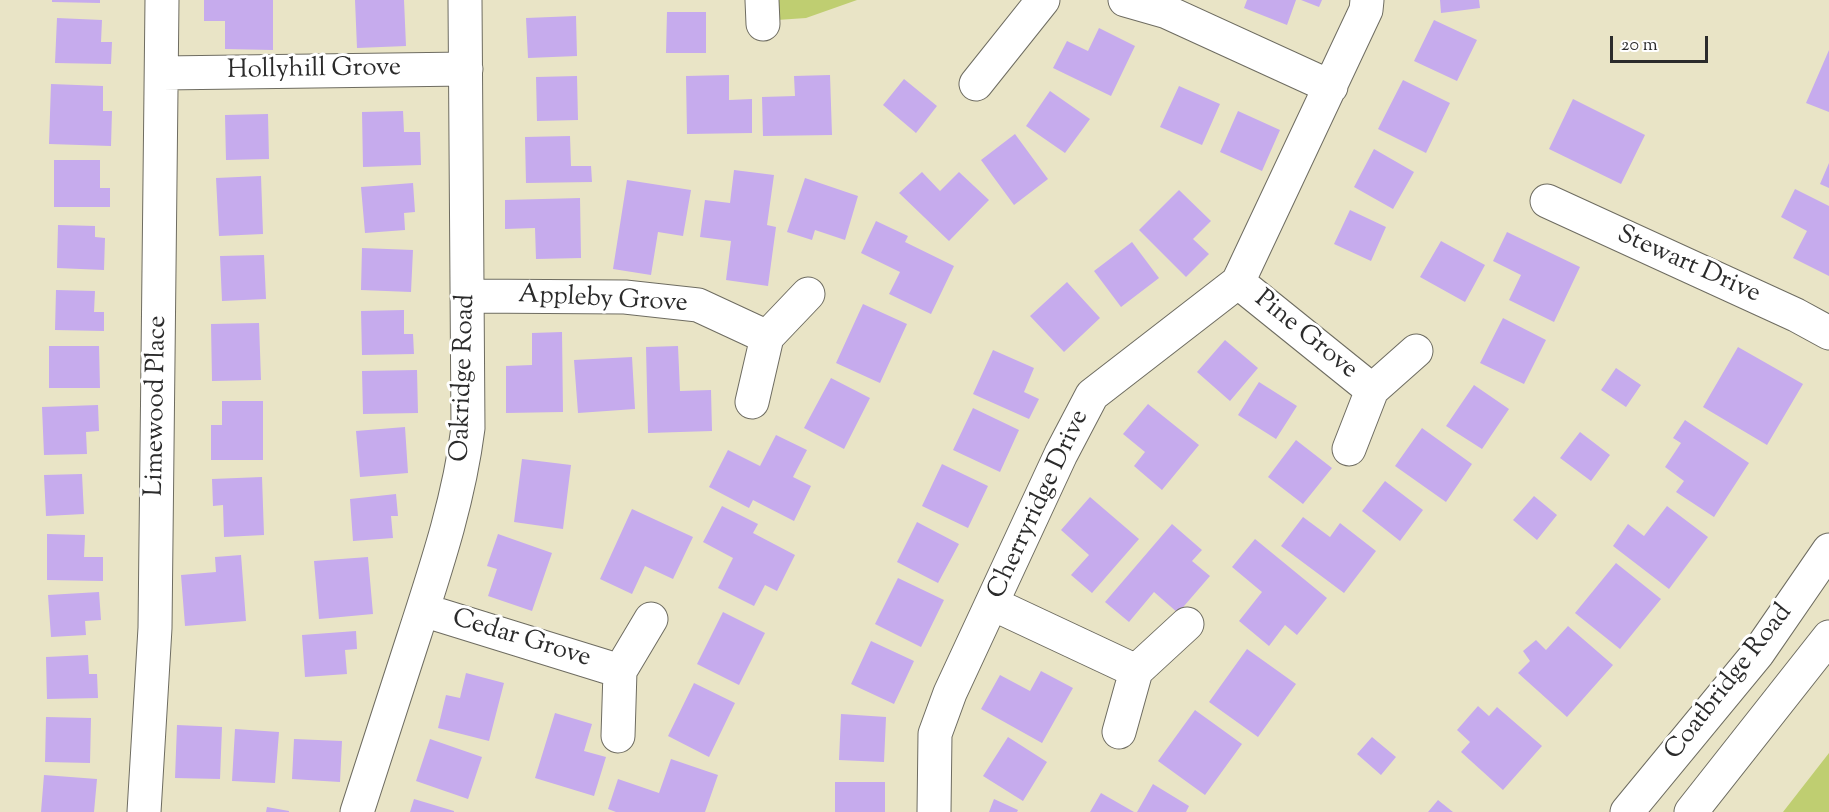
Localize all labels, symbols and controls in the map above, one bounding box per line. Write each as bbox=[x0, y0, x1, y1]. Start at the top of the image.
scale bar bbox=[1613, 24, 1710, 62]
text: 20 m bbox=[1621, 33, 1658, 59]
street label: Hollyhill Grove bbox=[227, 54, 401, 88]
street label: Stewart Drive bbox=[1611, 220, 1765, 312]
street label: Appleby Grove bbox=[518, 281, 688, 321]
street label: Pine Grove bbox=[1247, 285, 1363, 387]
street label: Oakridge Road bbox=[446, 294, 484, 462]
street label: Limewood Place bbox=[141, 315, 175, 497]
street label: Cherryridge Drive bbox=[983, 406, 1097, 604]
street label: Coatbridge Road bbox=[1659, 599, 1801, 767]
street label: Cedar Grove bbox=[448, 604, 594, 676]

